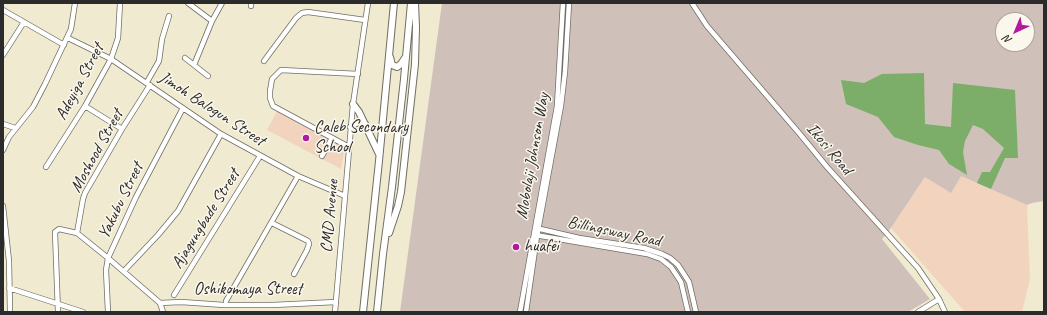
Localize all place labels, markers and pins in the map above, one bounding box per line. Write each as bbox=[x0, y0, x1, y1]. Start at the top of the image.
place label: Caleb Secondary School bbox=[314, 118, 408, 158]
marker: Caleb Secondary School bbox=[301, 133, 311, 143]
place label: huafei bbox=[524, 237, 559, 257]
marker: huafei bbox=[511, 242, 521, 252]

